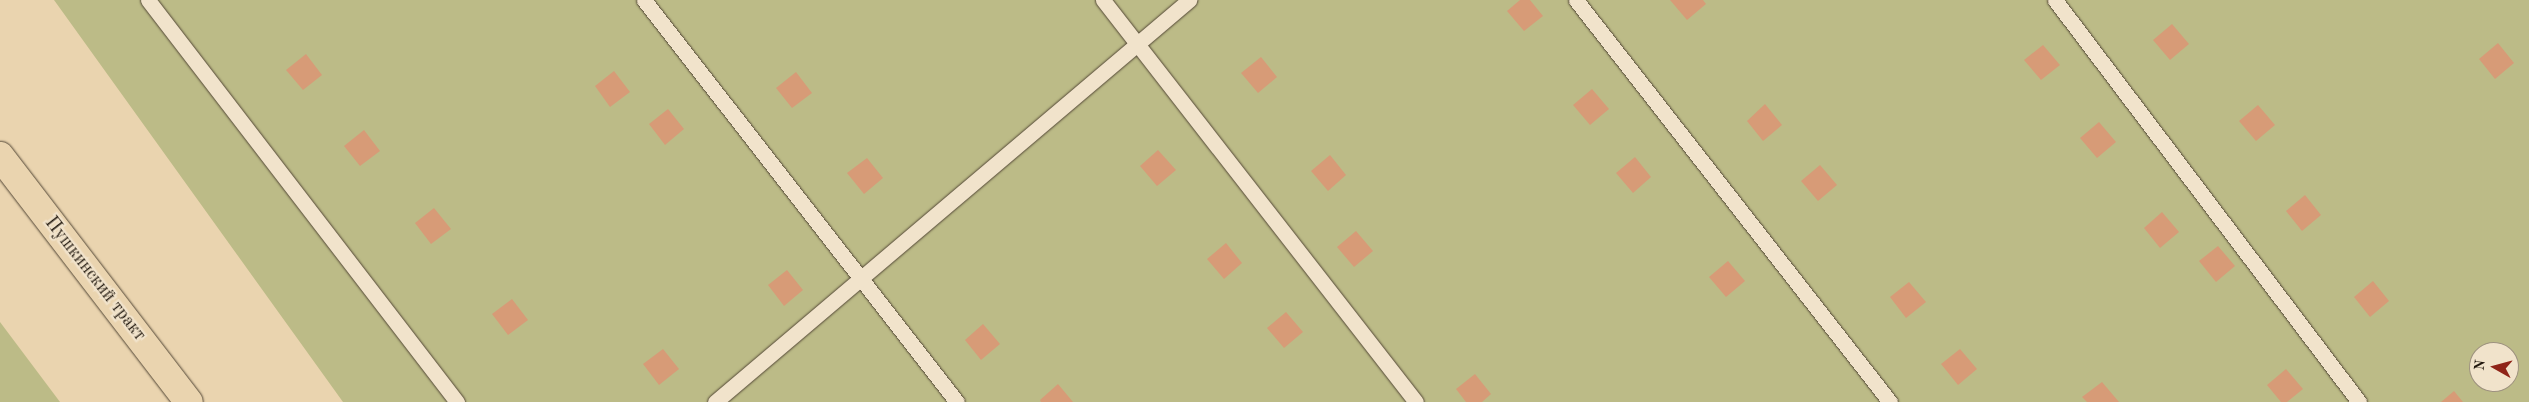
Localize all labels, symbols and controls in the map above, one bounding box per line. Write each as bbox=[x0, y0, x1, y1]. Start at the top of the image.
street label: Пушкинский тракт bbox=[40, 213, 150, 345]
north arrow bbox=[2469, 342, 2519, 392]
text: N bbox=[2473, 359, 2488, 371]

